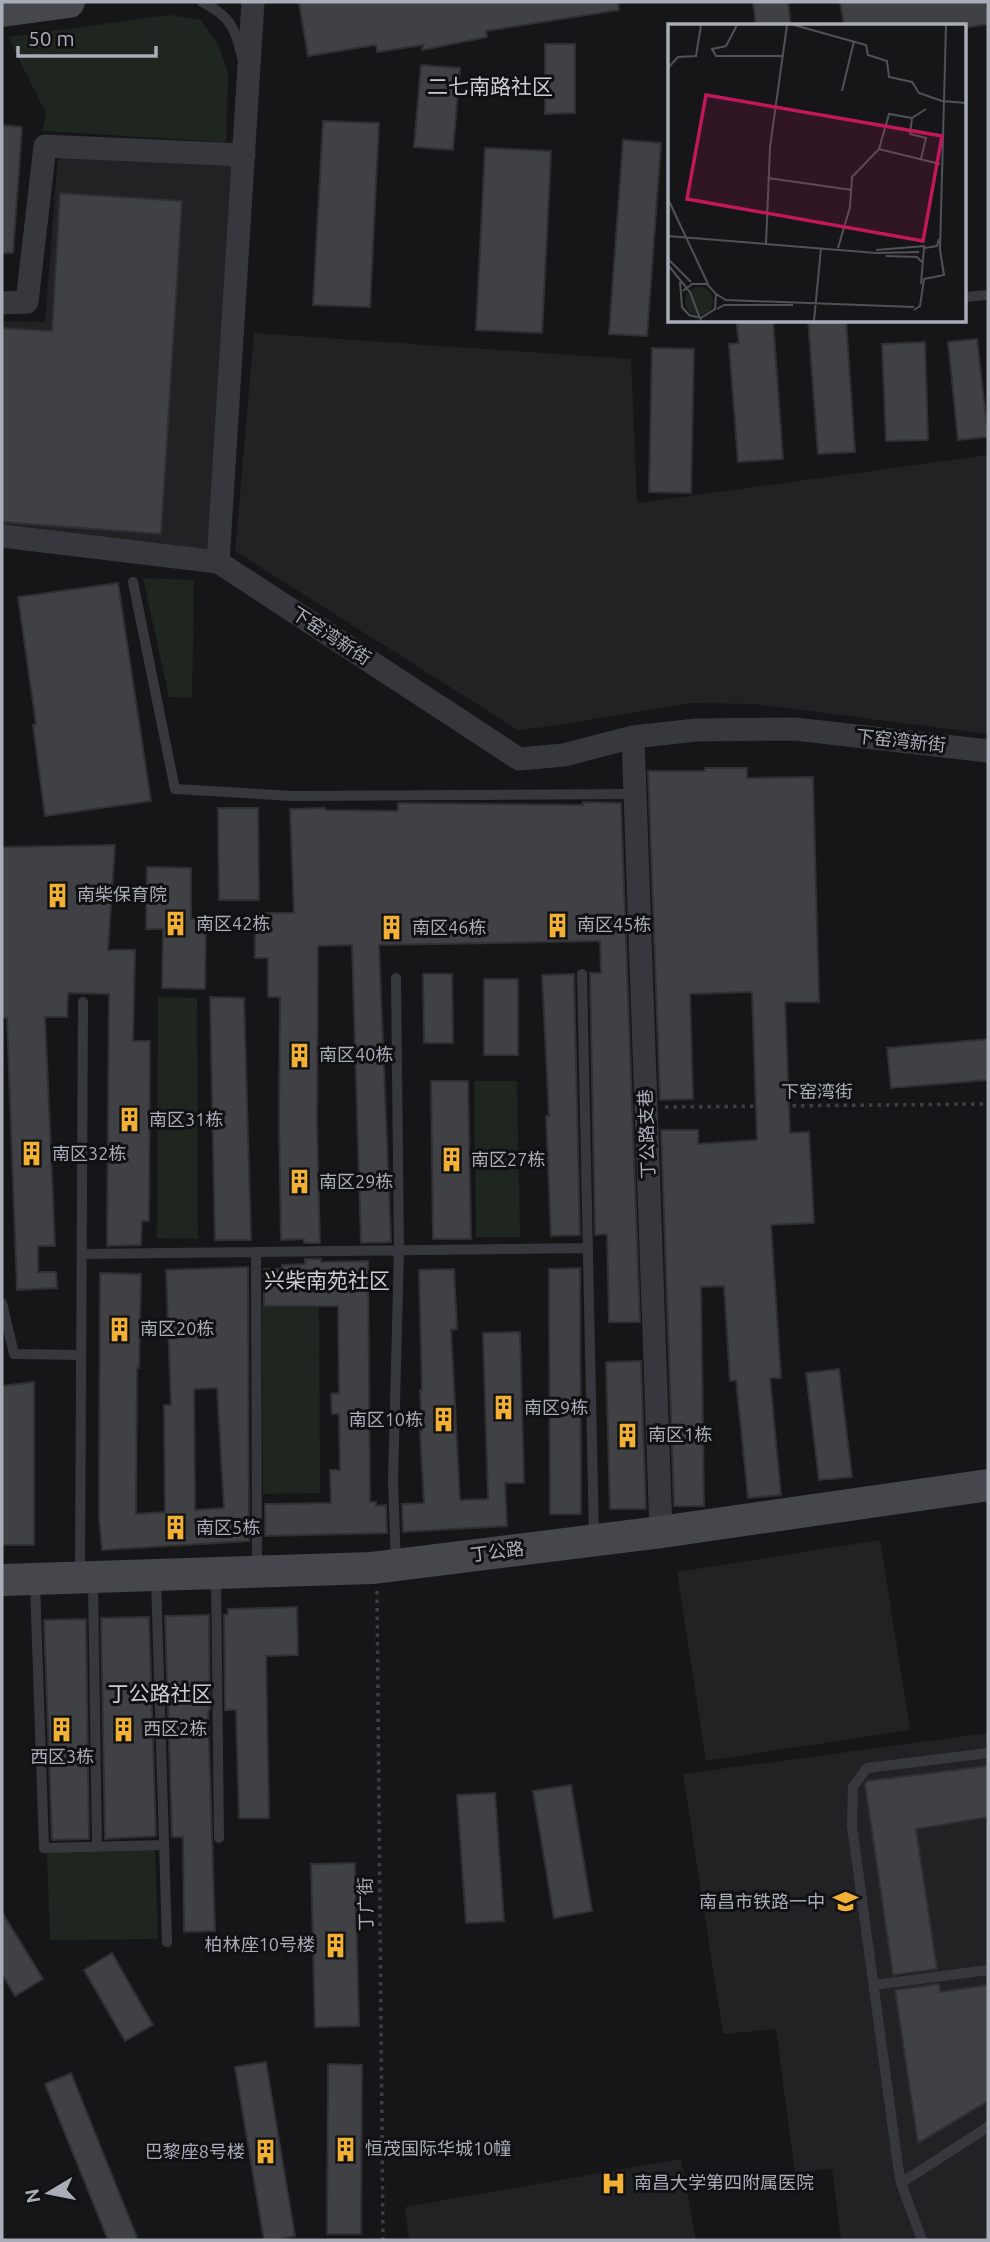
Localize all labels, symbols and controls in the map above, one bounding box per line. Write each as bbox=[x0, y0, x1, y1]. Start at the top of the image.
scale bar bbox=[18, 14, 156, 58]
inset map bbox=[668, 24, 965, 322]
text: 50 m bbox=[28, 26, 75, 50]
district label: 二七南路社区 bbox=[427, 74, 553, 98]
street label: 下窑湾新街 bbox=[288, 602, 375, 668]
street label: 下窑湾新街 bbox=[855, 725, 947, 755]
building icon: 南柴保育院 bbox=[43, 881, 71, 909]
place label: 南柴保育院 bbox=[77, 884, 167, 904]
building icon: 南区42栋 bbox=[162, 910, 190, 938]
building icon: 南区45栋 bbox=[543, 911, 571, 939]
place label: 南区42栋 bbox=[196, 913, 270, 933]
building icon: 南区46栋 bbox=[378, 914, 406, 942]
place label: 南区45栋 bbox=[577, 914, 651, 934]
place label: 南区46栋 bbox=[412, 917, 486, 937]
building icon: 南区40栋 bbox=[285, 1041, 313, 1069]
place label: 南区40栋 bbox=[319, 1044, 393, 1064]
street label: 下窑湾街 bbox=[781, 1081, 853, 1101]
street label: 丁公路支巷 bbox=[634, 1089, 658, 1179]
building icon: 南区31栋 bbox=[115, 1106, 143, 1134]
place label: 南区31栋 bbox=[149, 1109, 223, 1129]
building icon: 南区32栋 bbox=[18, 1140, 46, 1168]
place label: 南区32栋 bbox=[52, 1143, 126, 1163]
building icon: 南区27栋 bbox=[437, 1146, 465, 1174]
place label: 南区27栋 bbox=[471, 1149, 545, 1169]
building icon: 南区29栋 bbox=[285, 1168, 313, 1196]
place label: 南区29栋 bbox=[319, 1171, 393, 1191]
district label: 兴柴南苑社区 bbox=[264, 1268, 390, 1292]
building icon: 南区20栋 bbox=[106, 1315, 134, 1343]
place label: 南区20栋 bbox=[140, 1318, 214, 1338]
building icon: 南区9栋 bbox=[490, 1394, 518, 1422]
place label: 南区9栋 bbox=[524, 1397, 588, 1417]
building icon: 南区10栋 bbox=[429, 1406, 457, 1434]
place label: 南区10栋 bbox=[349, 1409, 423, 1429]
building icon: 南区1栋 bbox=[614, 1421, 642, 1449]
place label: 南区1栋 bbox=[648, 1424, 712, 1444]
building icon: 南区5栋 bbox=[162, 1514, 190, 1542]
place label: 南区5栋 bbox=[196, 1517, 260, 1537]
street label: 丁公路 bbox=[469, 1538, 525, 1564]
district label: 丁公路社区 bbox=[108, 1681, 213, 1705]
building icon: 西区2栋 bbox=[109, 1715, 137, 1743]
building icon: 西区3栋 bbox=[48, 1716, 76, 1744]
place label: 西区2栋 bbox=[143, 1718, 207, 1738]
place label: 西区3栋 bbox=[30, 1746, 94, 1766]
street label: 丁广街 bbox=[355, 1877, 375, 1931]
school or university icon: 南昌市铁路一中 bbox=[831, 1888, 859, 1916]
place label: 南昌市铁路一中 bbox=[699, 1891, 825, 1911]
building icon: 柏林座10号楼 bbox=[321, 1931, 349, 1959]
place label: 柏林座10号楼 bbox=[205, 1934, 315, 1954]
building icon: 恒茂国际华城10幢 bbox=[331, 2135, 359, 2163]
building icon: 巴黎座8号楼 bbox=[251, 2138, 279, 2166]
place label: 恒茂国际华城10幢 bbox=[365, 2138, 511, 2158]
place label: 巴黎座8号楼 bbox=[145, 2141, 245, 2161]
north arrow bbox=[14, 2158, 84, 2228]
hospital icon: 南昌大学第四附属医院 bbox=[600, 2169, 628, 2197]
place label: 南昌大学第四附属医院 bbox=[634, 2172, 814, 2192]
text: N bbox=[20, 2187, 44, 2205]

